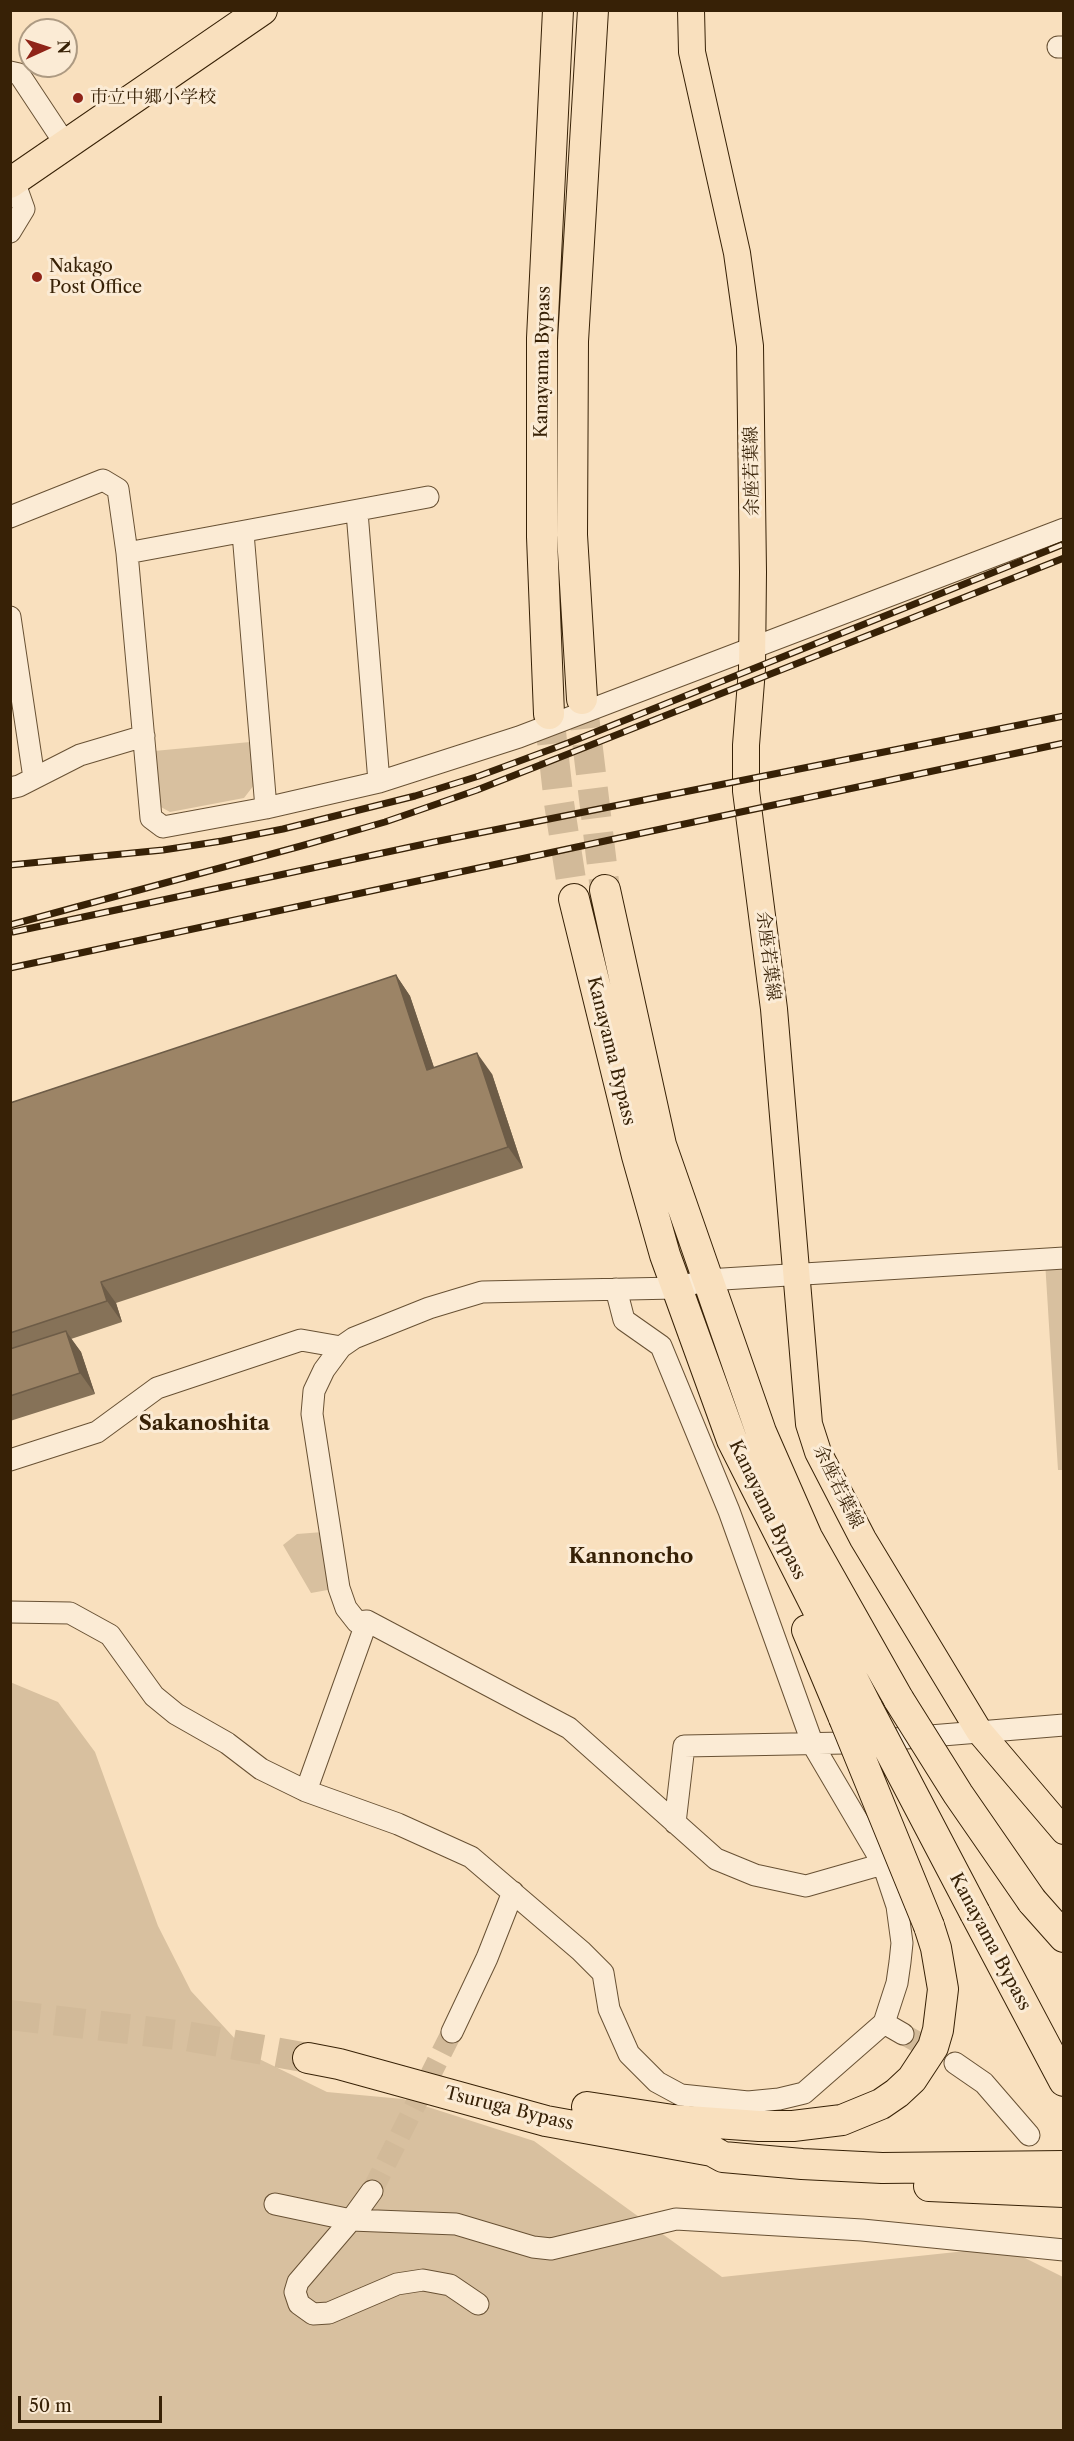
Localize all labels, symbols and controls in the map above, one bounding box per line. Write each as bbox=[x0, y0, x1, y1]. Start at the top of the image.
north arrow bbox=[18, 18, 78, 78]
text: N bbox=[54, 40, 74, 55]
place label: 市立中郷小学校 bbox=[90, 87, 216, 109]
marker: 市立中郷小学校 bbox=[71, 91, 85, 105]
place label: Nakago Post Office bbox=[49, 256, 142, 298]
marker: Nakago Post Office bbox=[30, 270, 44, 284]
street label: Kanayama Bypass bbox=[531, 286, 555, 438]
street label: 余座若葉線 bbox=[740, 426, 764, 516]
street label: 余座若葉線 bbox=[752, 910, 784, 1002]
street label: Kanayama Bypass bbox=[582, 974, 640, 1128]
district label: Sakanoshita bbox=[138, 1411, 270, 1437]
street label: Kanayama Bypass bbox=[724, 1437, 810, 1583]
street label: 余座若葉線 bbox=[809, 1442, 867, 1532]
district label: Kannoncho bbox=[569, 1544, 693, 1570]
street label: Kanayama Bypass bbox=[945, 1870, 1035, 2014]
street label: Tsuruga Bypass bbox=[442, 2083, 576, 2135]
scale bar bbox=[21, 2384, 165, 2422]
text: 50 m bbox=[29, 2395, 72, 2417]

